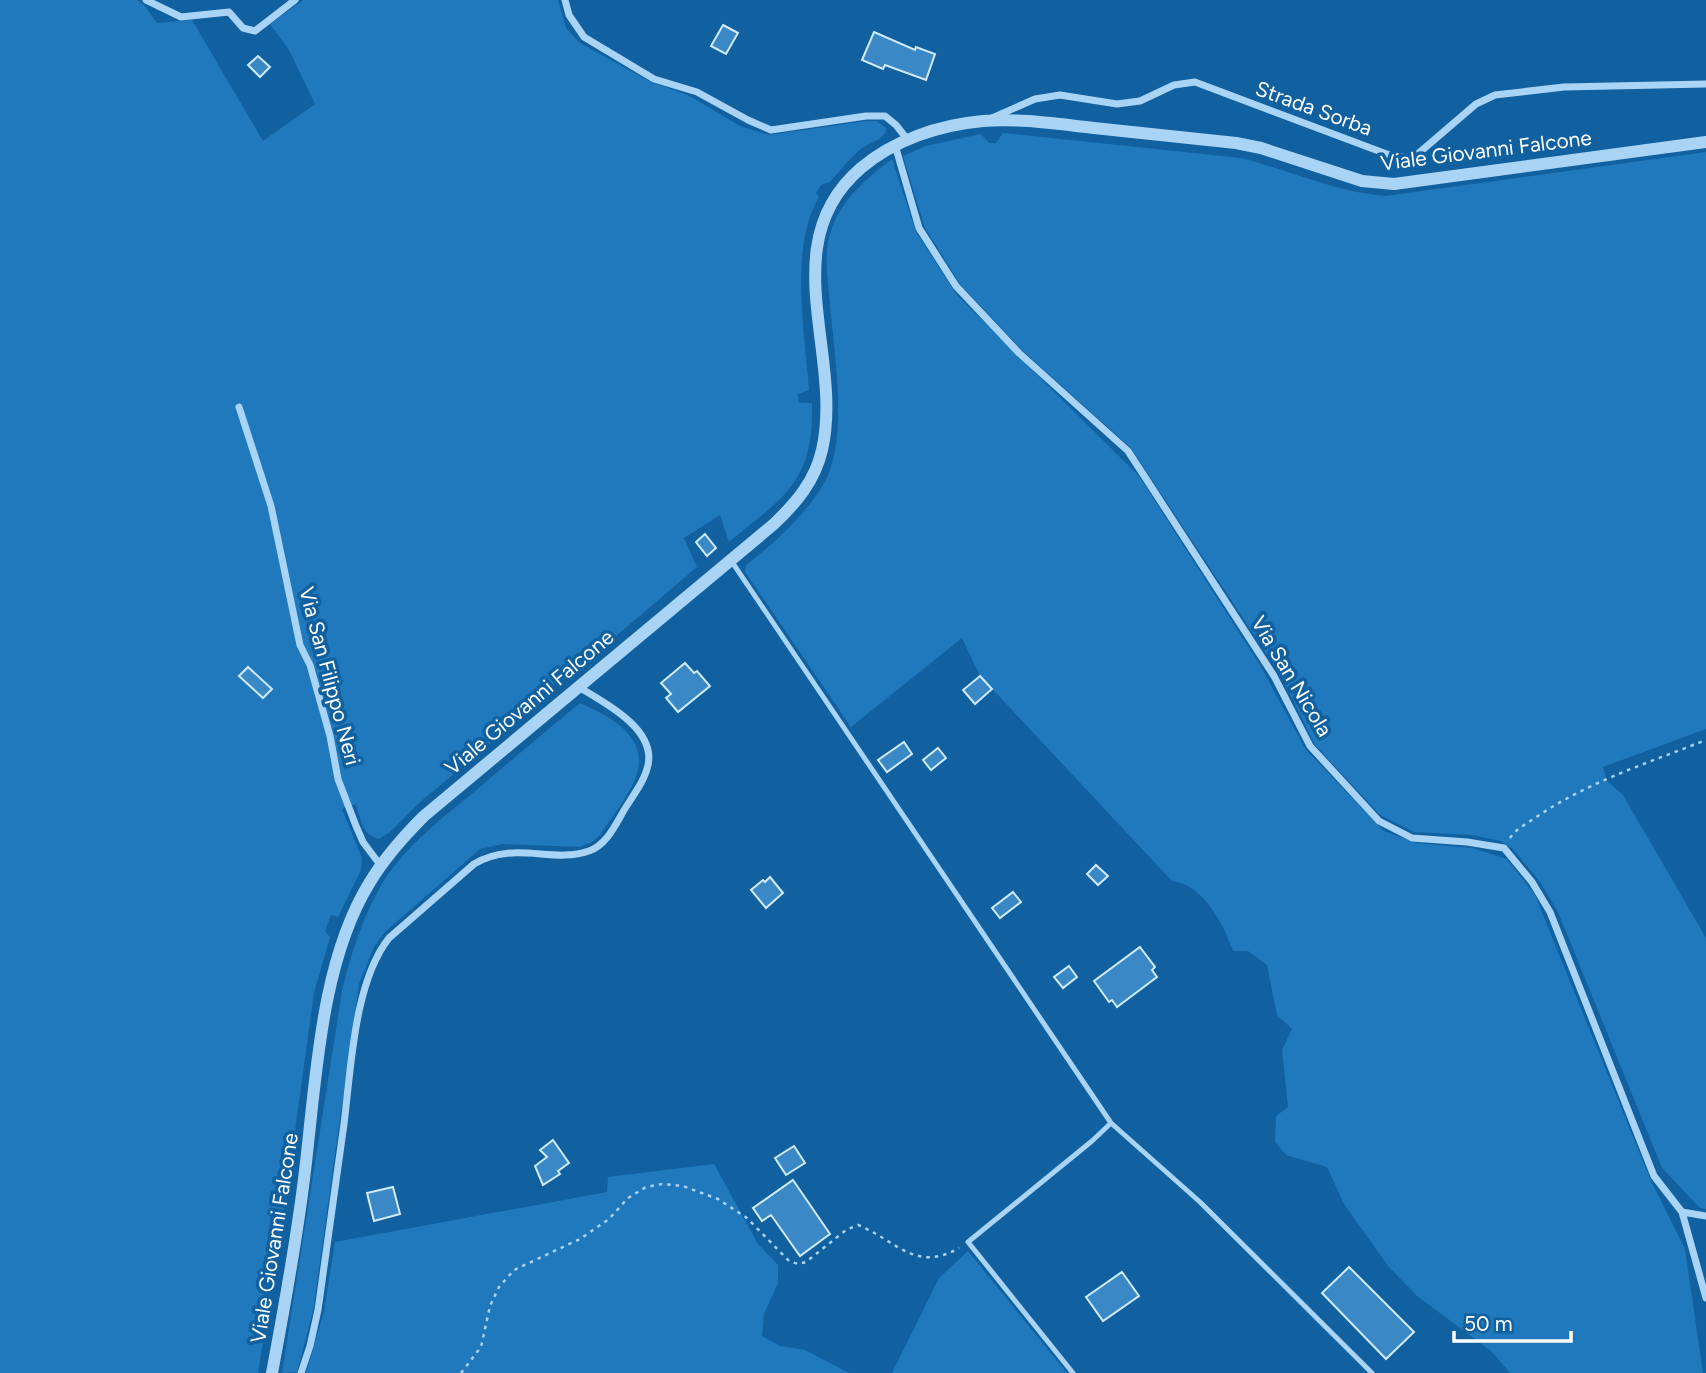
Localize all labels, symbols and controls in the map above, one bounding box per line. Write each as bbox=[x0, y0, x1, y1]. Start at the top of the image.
street label: Strada Sorba bbox=[1252, 75, 1376, 141]
street label: Viale Giovanni Falcone bbox=[1379, 125, 1593, 175]
street label: Via San Filippo Neri bbox=[294, 584, 366, 768]
street label: Via San Nicola bbox=[1246, 611, 1338, 741]
street label: Viale Giovanni Falcone bbox=[440, 624, 618, 780]
street label: Viale Giovanni Falcone bbox=[245, 1131, 303, 1345]
scale bar bbox=[1454, 1300, 1571, 1344]
text: 50 m bbox=[1464, 1311, 1513, 1336]

